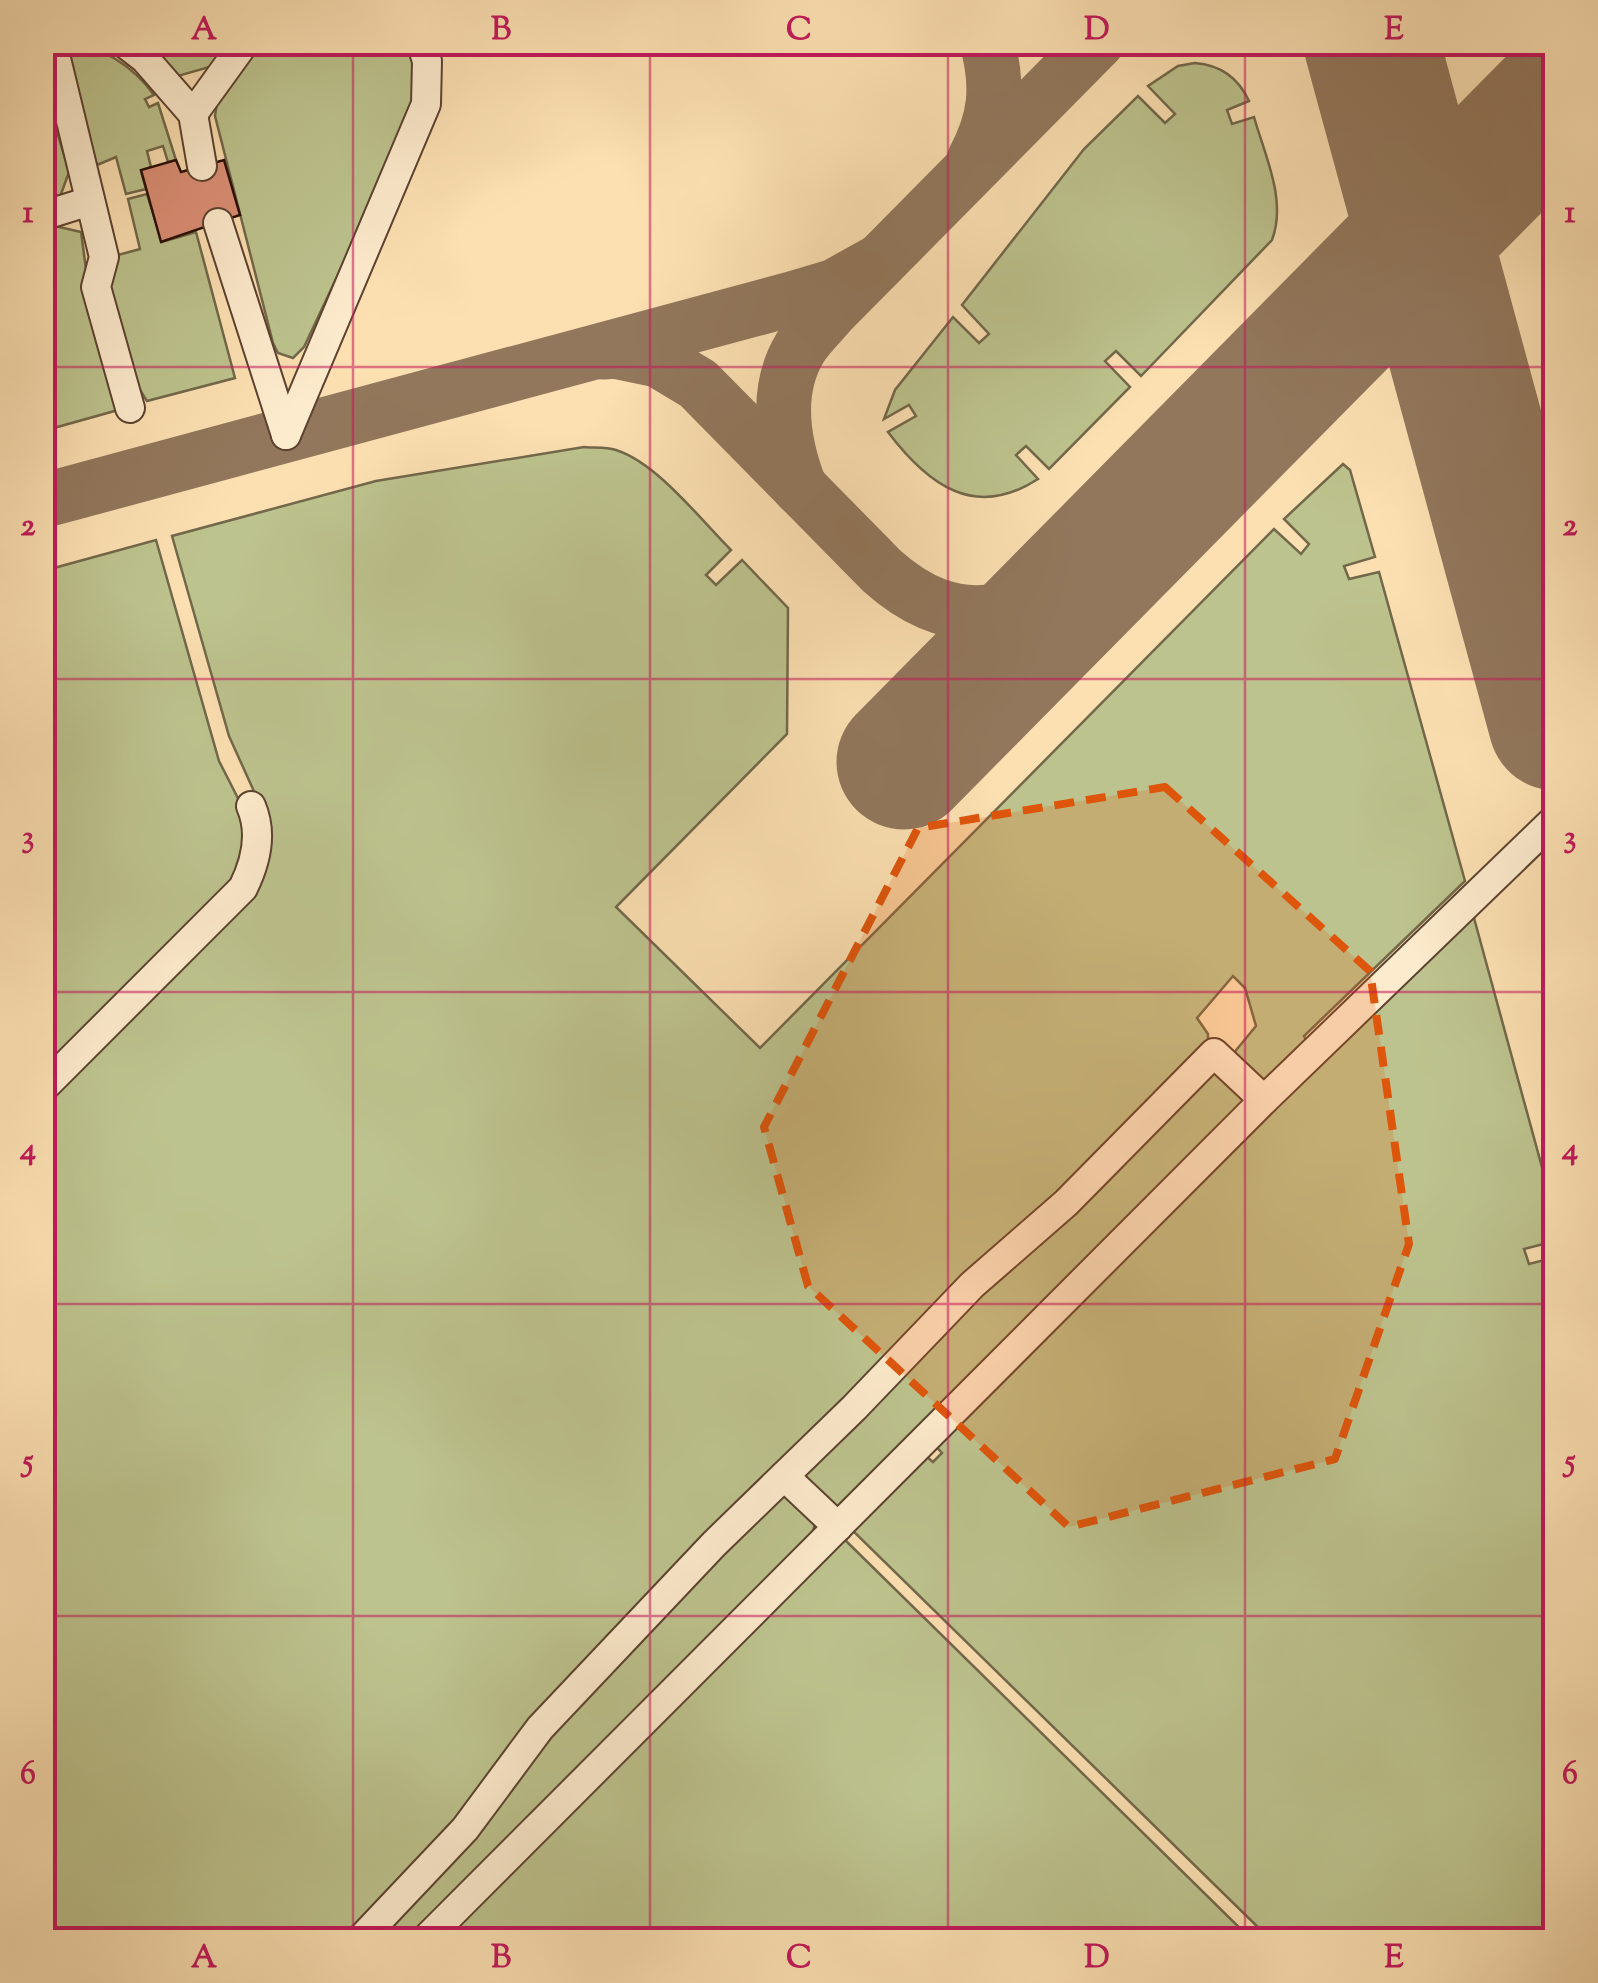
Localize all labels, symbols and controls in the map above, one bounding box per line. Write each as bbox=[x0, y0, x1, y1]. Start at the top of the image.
text: A bbox=[191, 8, 217, 54]
text: B bbox=[491, 8, 511, 54]
text: C bbox=[786, 8, 812, 54]
text: D bbox=[1084, 8, 1110, 54]
text: E bbox=[1384, 8, 1404, 54]
text: 1 bbox=[23, 191, 34, 237]
text: 1 bbox=[1565, 191, 1576, 237]
text: 2 bbox=[21, 504, 36, 550]
text: 2 bbox=[1563, 504, 1578, 550]
text: 3 bbox=[22, 816, 34, 862]
text: 3 bbox=[1564, 816, 1576, 862]
text: 4 bbox=[19, 1128, 36, 1174]
text: 4 bbox=[1561, 1128, 1578, 1174]
text: 5 bbox=[20, 1440, 34, 1486]
text: 5 bbox=[1562, 1440, 1576, 1486]
text: 6 bbox=[20, 1752, 36, 1798]
text: 6 bbox=[1562, 1752, 1578, 1798]
text: A bbox=[191, 1936, 217, 1982]
text: B bbox=[491, 1936, 511, 1982]
text: C bbox=[786, 1936, 812, 1982]
text: D bbox=[1084, 1936, 1110, 1982]
text: E bbox=[1384, 1936, 1404, 1982]

